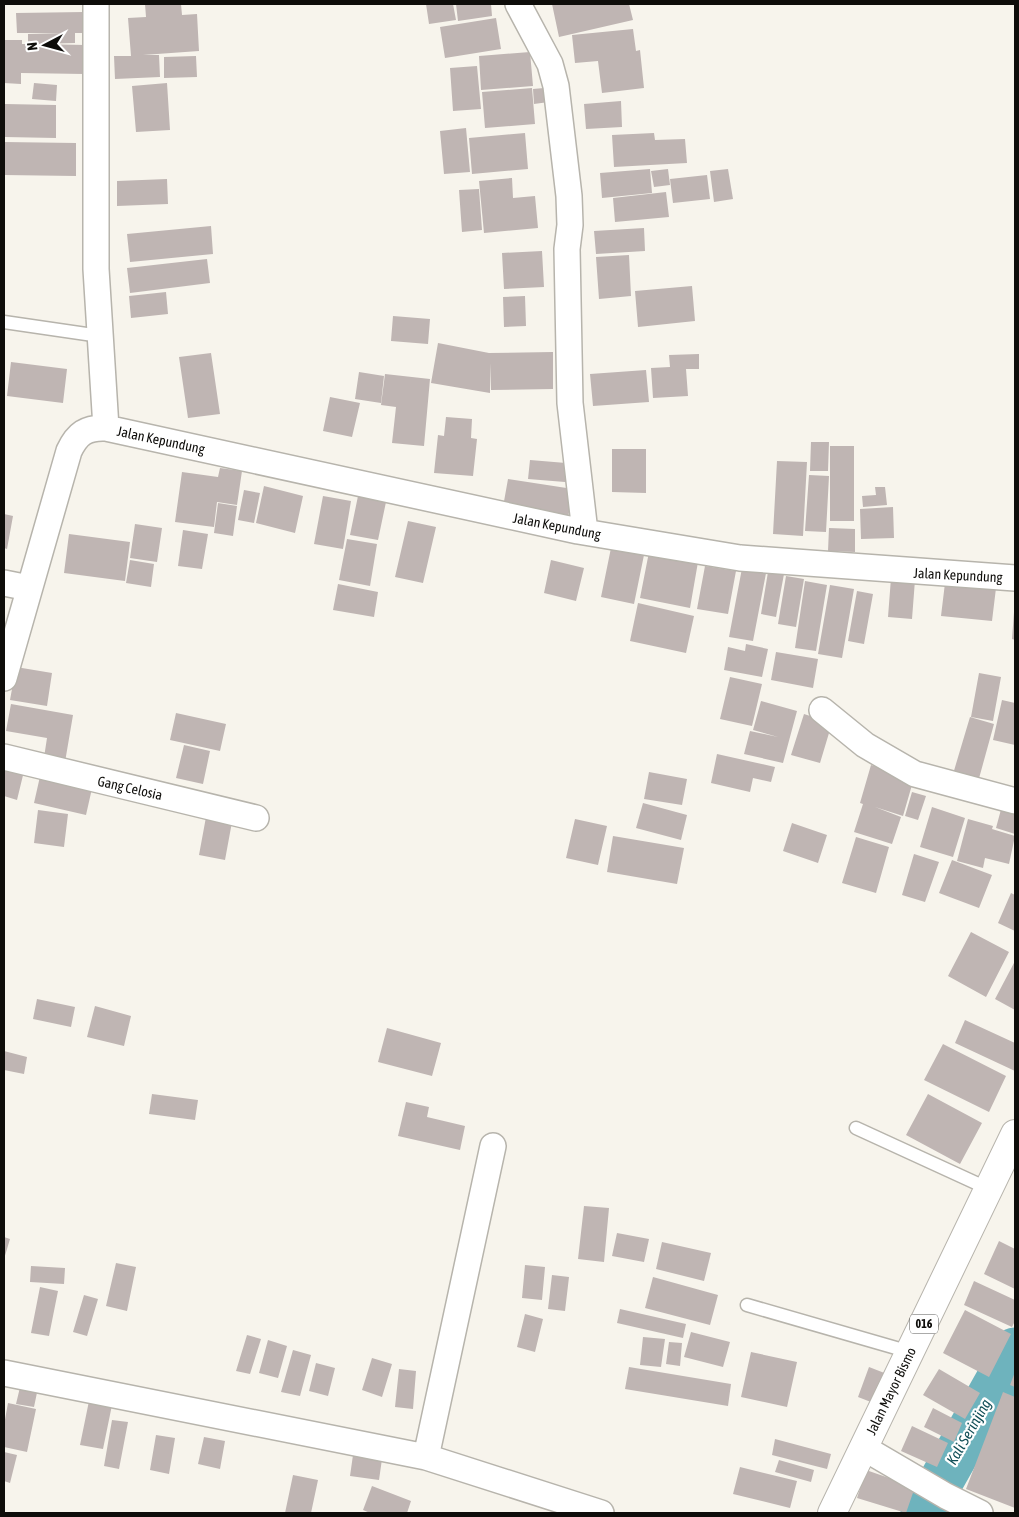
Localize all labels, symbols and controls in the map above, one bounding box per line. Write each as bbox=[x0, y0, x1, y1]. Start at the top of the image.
north arrow bbox=[20, 20, 70, 70]
text: N bbox=[24, 41, 40, 51]
street label: Jalan Kepundung bbox=[116, 423, 206, 457]
street label: Jalan Kepundung bbox=[512, 510, 602, 542]
street label: Jalan Kepundung bbox=[913, 565, 1003, 585]
street label: Gang Celosia bbox=[96, 773, 164, 803]
road number: 016 bbox=[910, 1315, 938, 1334]
street label: Jalan Mayor Bismo bbox=[863, 1345, 919, 1437]
water label: Kali Serinjing bbox=[943, 1396, 994, 1468]

